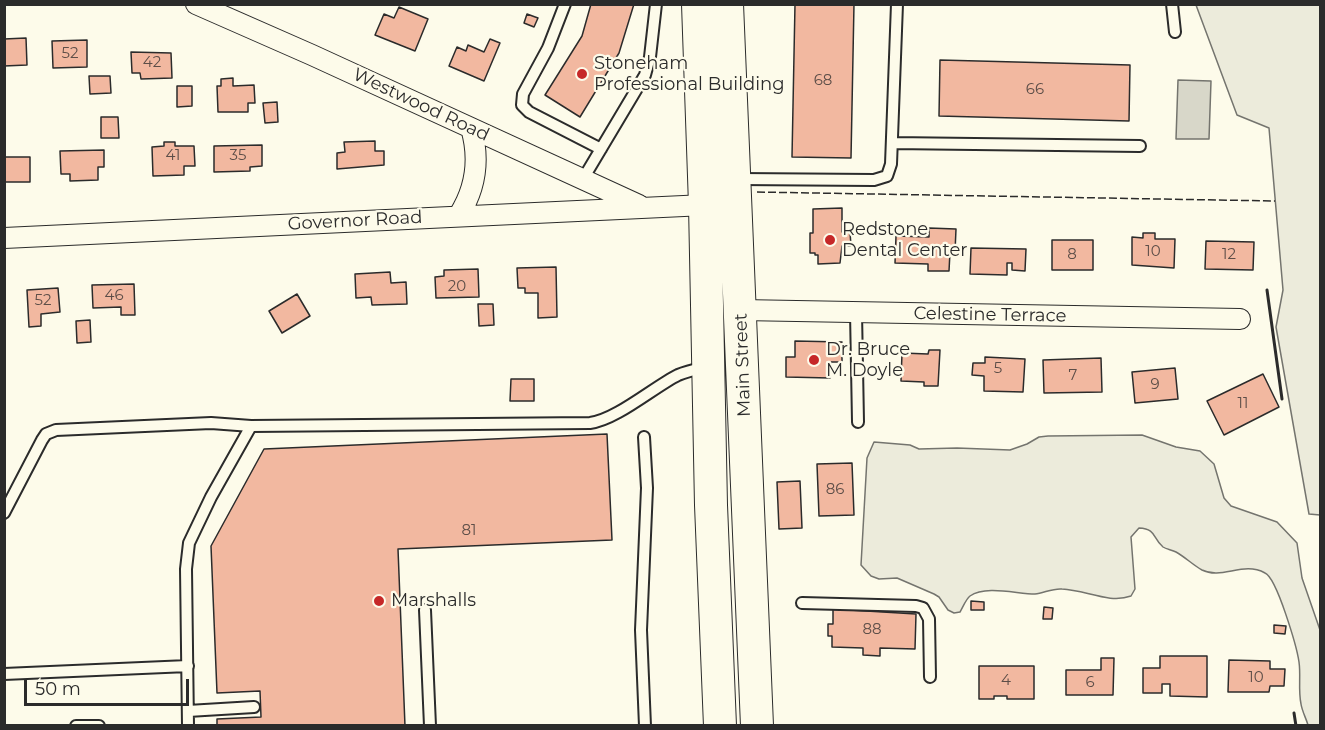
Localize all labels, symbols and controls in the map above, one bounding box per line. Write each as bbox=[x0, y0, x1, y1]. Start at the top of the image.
house number: 52 bbox=[62, 45, 78, 63]
place label: Stoneham Professional Building bbox=[594, 53, 785, 96]
house number: 42 bbox=[143, 54, 161, 72]
street label: Westwood Road bbox=[349, 64, 493, 146]
marker: Stoneham Professional Building bbox=[575, 67, 589, 81]
house number: 68 bbox=[814, 72, 832, 90]
house number: 66 bbox=[1026, 81, 1044, 99]
house number: 41 bbox=[166, 147, 180, 165]
house number: 35 bbox=[230, 147, 246, 165]
street label: Governor Road bbox=[287, 207, 423, 235]
place label: Redstone Dental Center bbox=[842, 219, 967, 262]
marker: Redstone Dental Center bbox=[823, 233, 837, 247]
house number: 10 bbox=[1145, 243, 1161, 261]
house number: 8 bbox=[1067, 246, 1077, 264]
house number: 12 bbox=[1222, 246, 1236, 264]
house number: 20 bbox=[448, 278, 466, 296]
house number: 46 bbox=[104, 287, 124, 305]
house number: 52 bbox=[35, 292, 51, 310]
street label: Celestine Terrace bbox=[913, 303, 1067, 327]
street label: Main Street bbox=[730, 313, 756, 417]
place label: Dr. Bruce M. Doyle bbox=[826, 339, 910, 382]
marker: Dr. Bruce M. Doyle bbox=[807, 353, 821, 367]
house number: 5 bbox=[994, 360, 1002, 378]
house number: 7 bbox=[1069, 367, 1077, 385]
house number: 9 bbox=[1150, 376, 1160, 394]
house number: 11 bbox=[1238, 395, 1248, 413]
house number: 86 bbox=[826, 481, 844, 499]
house number: 81 bbox=[462, 522, 476, 540]
place label: Marshalls bbox=[391, 590, 476, 612]
marker: Marshalls bbox=[372, 594, 386, 608]
house number: 88 bbox=[862, 621, 882, 639]
scale bar bbox=[27, 667, 192, 705]
house number: 10 bbox=[1248, 669, 1264, 687]
house number: 4 bbox=[1001, 672, 1011, 690]
house number: 6 bbox=[1085, 674, 1095, 692]
text: 50 m bbox=[35, 678, 81, 700]

